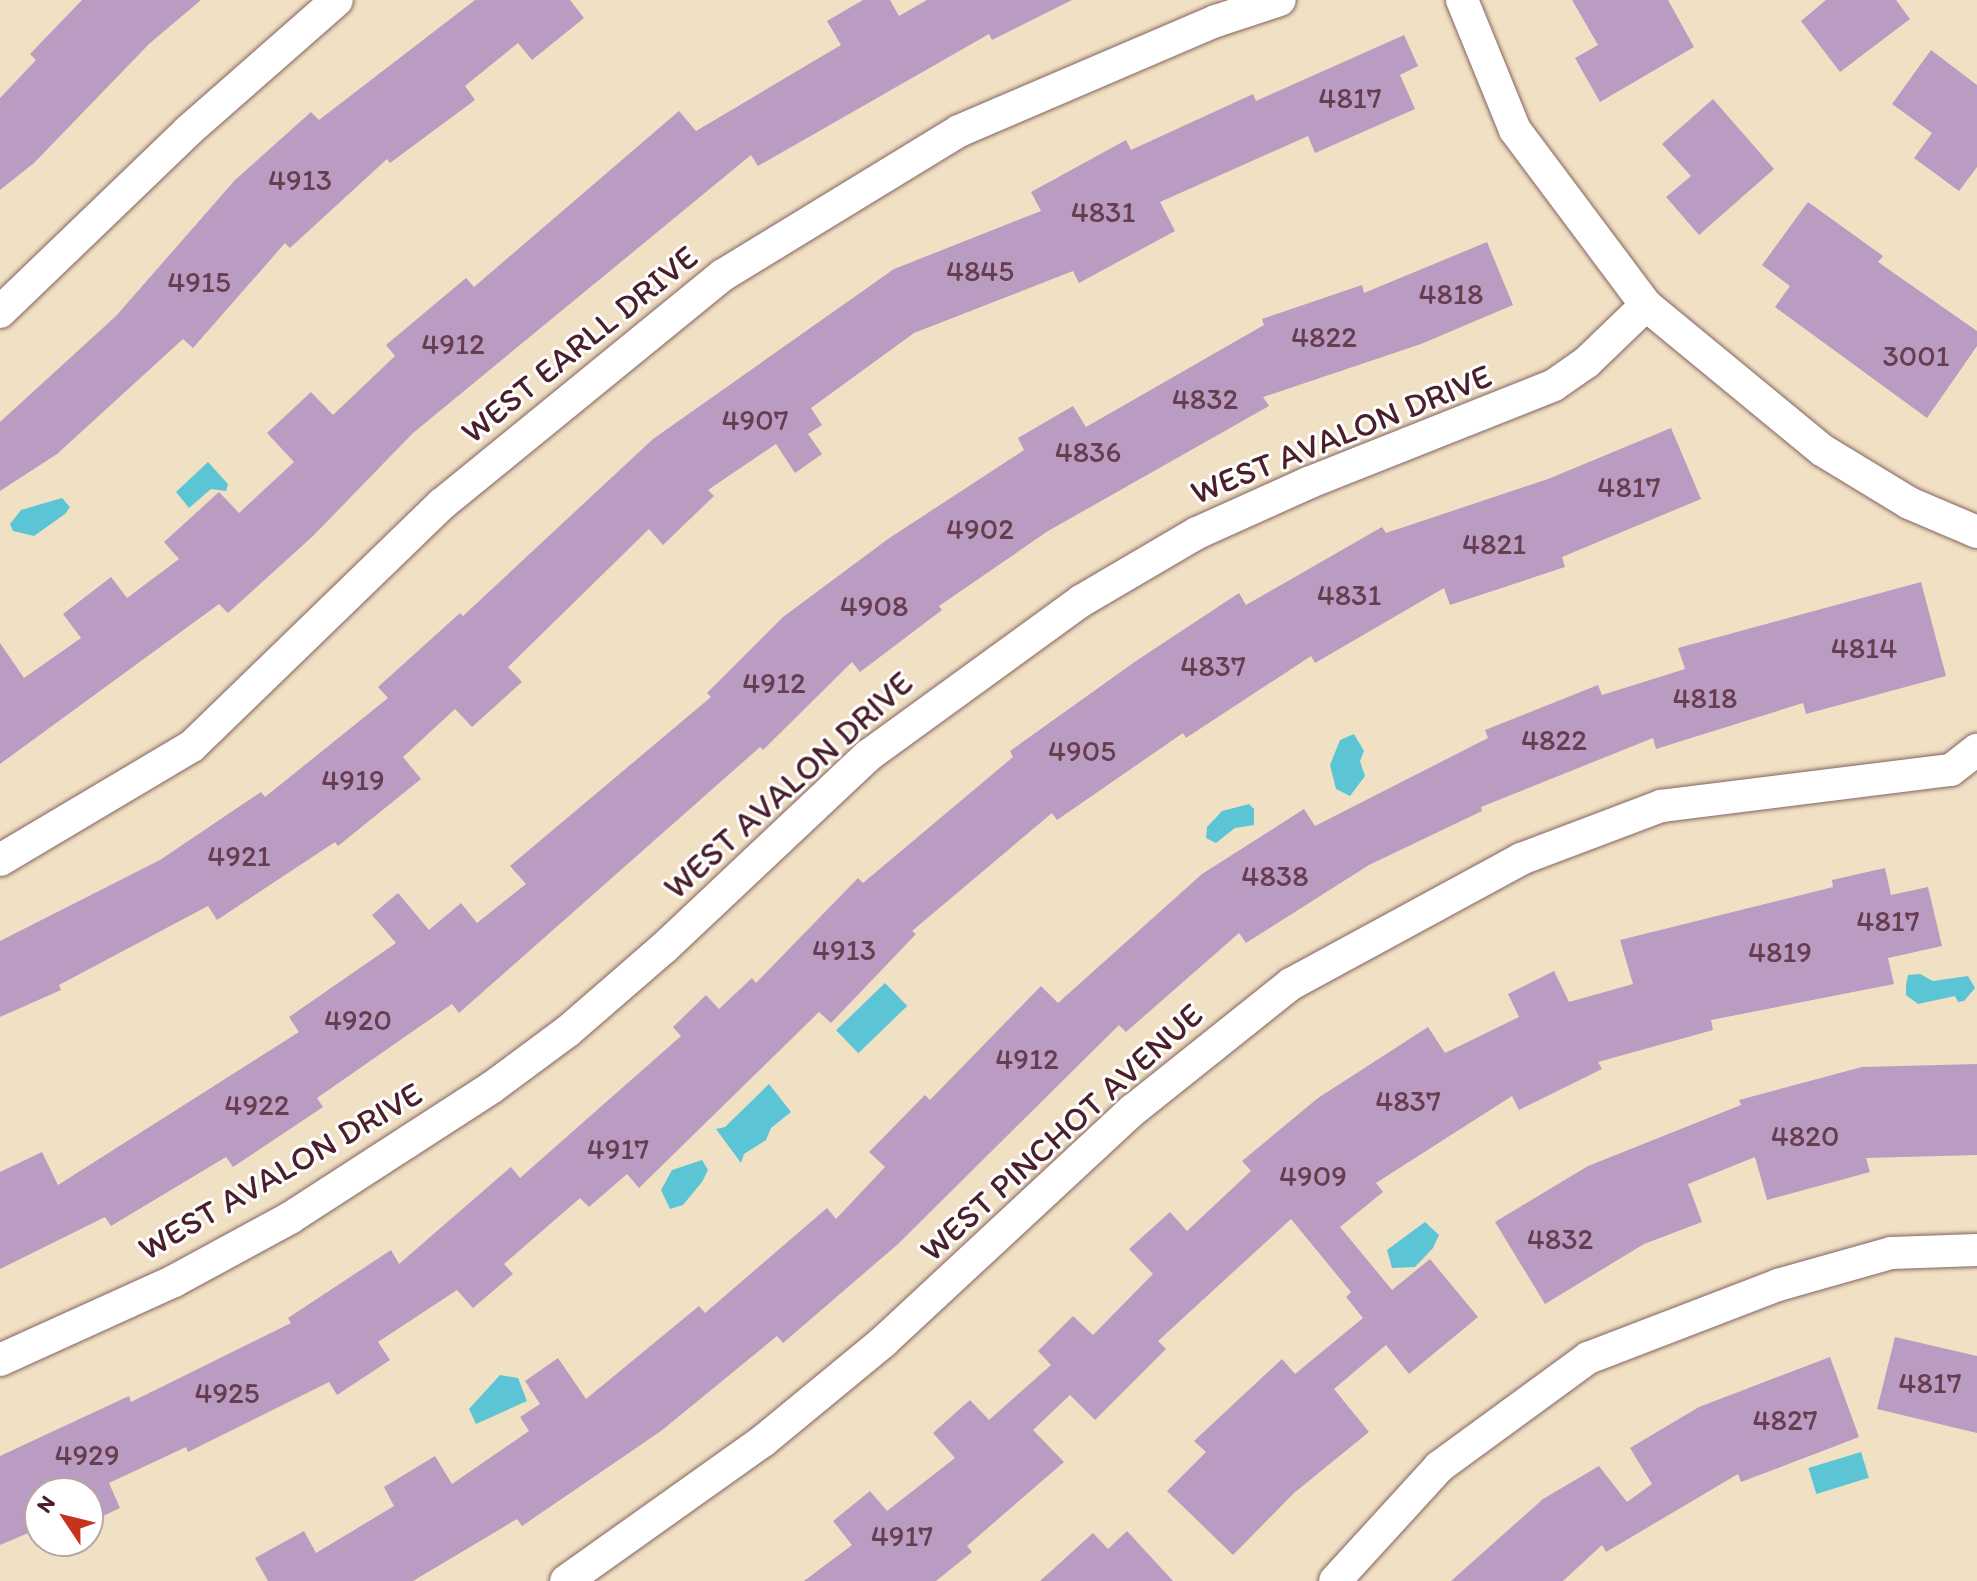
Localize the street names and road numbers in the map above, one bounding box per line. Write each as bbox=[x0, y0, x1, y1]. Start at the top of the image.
street label: WEST EARLL DRIVE bbox=[453, 236, 705, 452]
street label: WEST AVALON DRIVE bbox=[1183, 354, 1499, 514]
street label: WEST AVALON DRIVE bbox=[654, 662, 922, 908]
street label: WEST PINCHOT AVENUE bbox=[910, 993, 1212, 1271]
street label: WEST AVALON DRIVE bbox=[130, 1072, 430, 1270]

